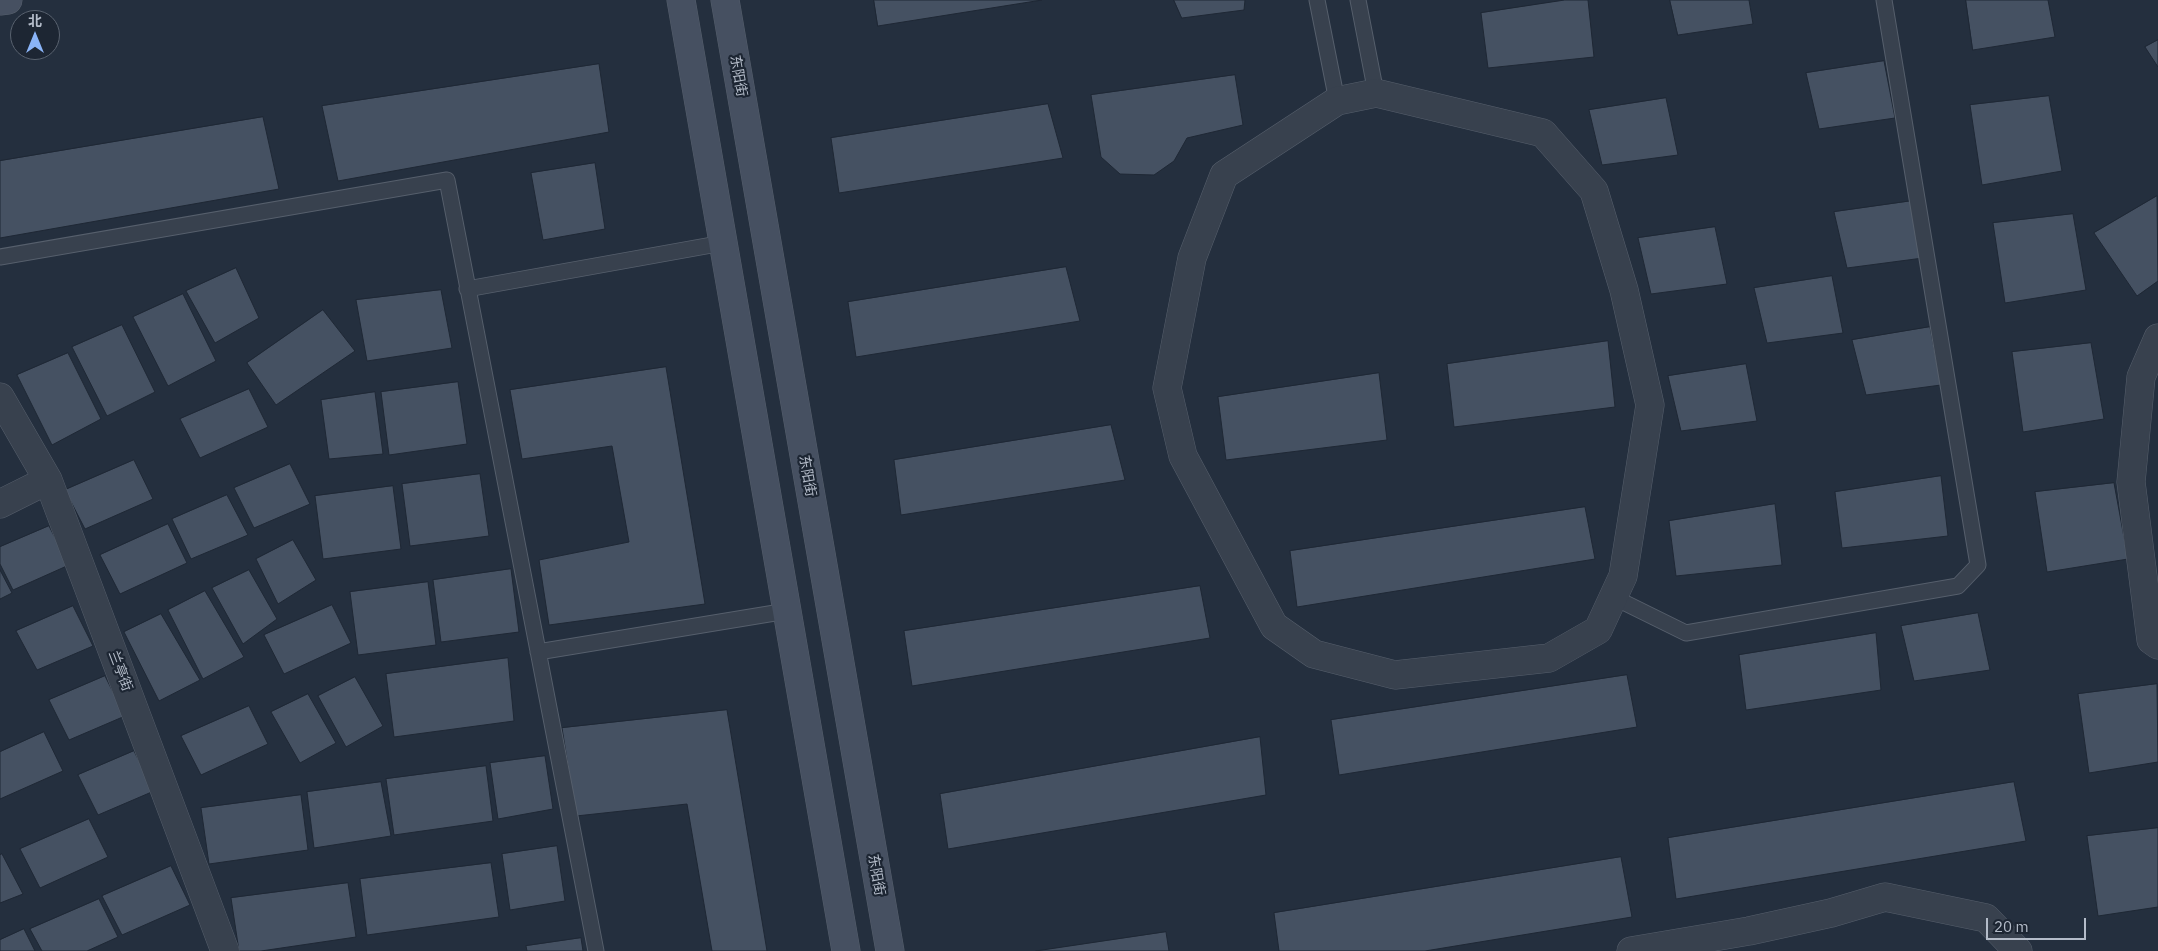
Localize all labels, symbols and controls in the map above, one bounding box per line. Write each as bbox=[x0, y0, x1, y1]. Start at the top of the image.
north arrow bbox=[10, 10, 60, 60]
text: 北 bbox=[28, 12, 42, 30]
street label: 东阳街 bbox=[726, 54, 750, 98]
street label: 东阳街 bbox=[795, 454, 819, 498]
street label: 兰亭街 bbox=[105, 648, 135, 694]
street label: 东阳街 bbox=[864, 853, 888, 897]
scale bar bbox=[1988, 908, 2088, 940]
text: 20 m bbox=[1994, 917, 2029, 936]

